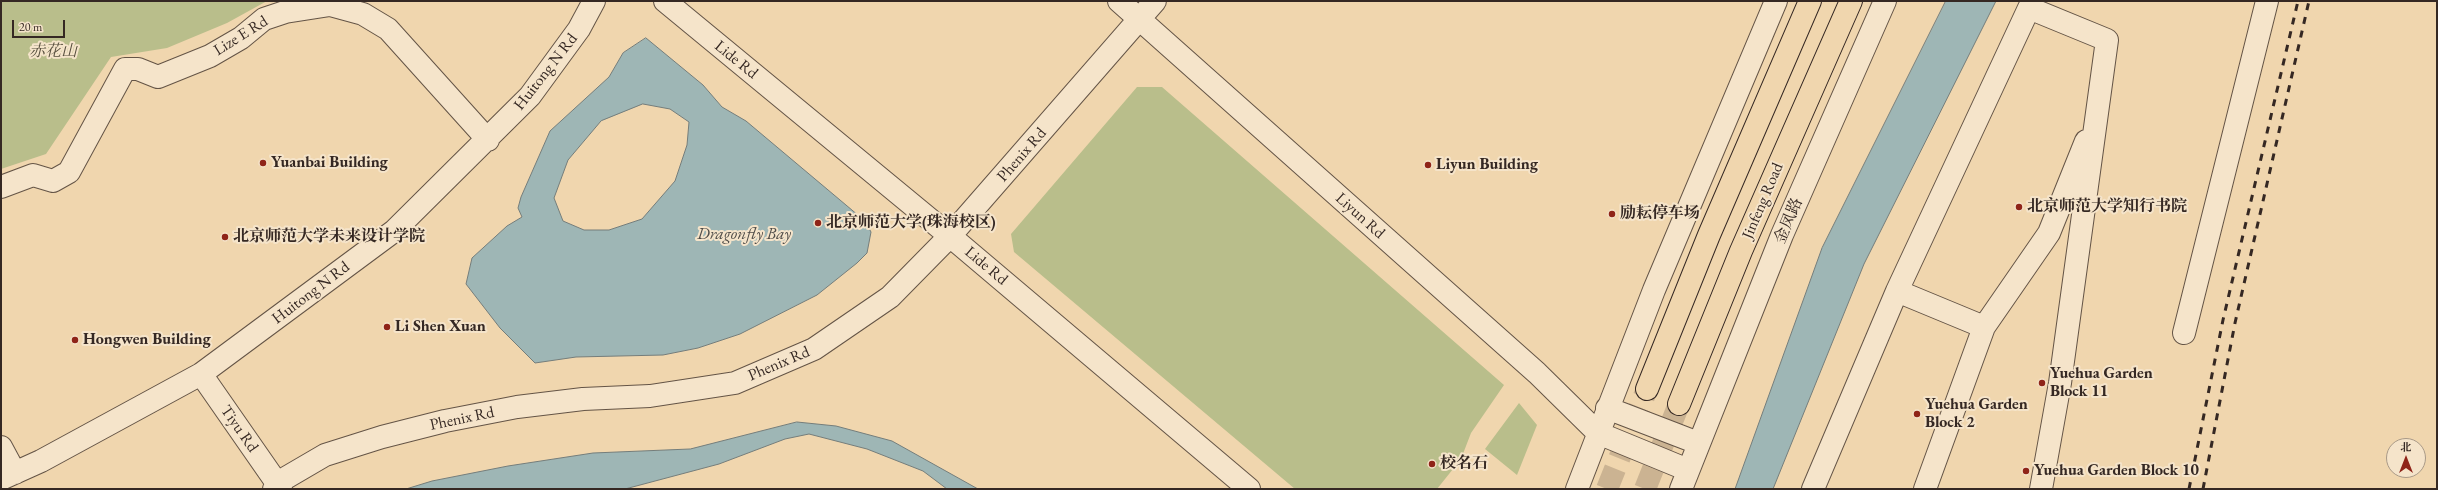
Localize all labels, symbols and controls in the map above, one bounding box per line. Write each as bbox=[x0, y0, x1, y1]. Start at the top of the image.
scale bar bbox=[14, 12, 67, 38]
street label: Lize E Rd bbox=[210, 12, 272, 60]
text: 20 m bbox=[19, 19, 42, 35]
street label: Huitong N Rd bbox=[510, 30, 582, 114]
street label: Lide Rd bbox=[710, 37, 762, 83]
park label: 赤花山 bbox=[29, 42, 77, 62]
street label: Phenix Rd bbox=[993, 124, 1051, 186]
place label: Yuanbai Building bbox=[271, 153, 388, 173]
place label: Liyun Building bbox=[1436, 155, 1538, 175]
marker: Yuanbai Building bbox=[258, 158, 268, 168]
marker: Liyun Building bbox=[1423, 160, 1433, 170]
street label: Jinfeng Road bbox=[1738, 160, 1788, 242]
street label: Liyun Rd bbox=[1331, 189, 1389, 243]
street label: 金凤路 bbox=[1771, 195, 1807, 247]
place label: 北京师范大学知行书院 bbox=[2027, 197, 2187, 217]
marker: 北京师范大学知行书院 bbox=[2014, 202, 2024, 212]
place label: 励耘停车场 bbox=[1620, 204, 1700, 224]
marker: 励耘停车场 bbox=[1607, 209, 1617, 219]
place label: 北京师范大学(珠海校区) bbox=[826, 213, 996, 233]
marker: 北京师范大学(珠海校区) bbox=[813, 218, 823, 228]
water label: Dragonfly Bay bbox=[697, 224, 791, 244]
place label: 北京师范大学未来设计学院 bbox=[233, 227, 425, 247]
marker: 北京师范大学未来设计学院 bbox=[220, 232, 230, 242]
street label: Lide Rd bbox=[961, 242, 1011, 290]
street label: Huitong N Rd bbox=[268, 258, 354, 328]
place label: Li Shen Xuan bbox=[395, 317, 486, 337]
marker: Li Shen Xuan bbox=[382, 322, 392, 332]
place label: Hongwen Building bbox=[83, 330, 211, 350]
marker: Hongwen Building bbox=[70, 335, 80, 345]
street label: Phenix Rd bbox=[745, 342, 813, 386]
place label: Yuehua Garden Block 11 bbox=[2050, 364, 2153, 402]
marker: Yuehua Garden Block 11 bbox=[2037, 378, 2047, 388]
place label: Yuehua Garden Block 2 bbox=[1925, 395, 2028, 433]
street label: Tiyu Rd bbox=[216, 402, 262, 456]
street label: Phenix Rd bbox=[428, 403, 496, 435]
marker: Yuehua Garden Block 2 bbox=[1912, 409, 1922, 419]
north arrow bbox=[2386, 438, 2426, 478]
text: 北 bbox=[2401, 440, 2412, 454]
place label: 校名石 bbox=[1440, 454, 1488, 474]
marker: 校名石 bbox=[1427, 459, 1437, 469]
place label: Yuehua Garden Block 10 bbox=[2034, 461, 2199, 481]
marker: Yuehua Garden Block 10 bbox=[2021, 466, 2031, 476]

